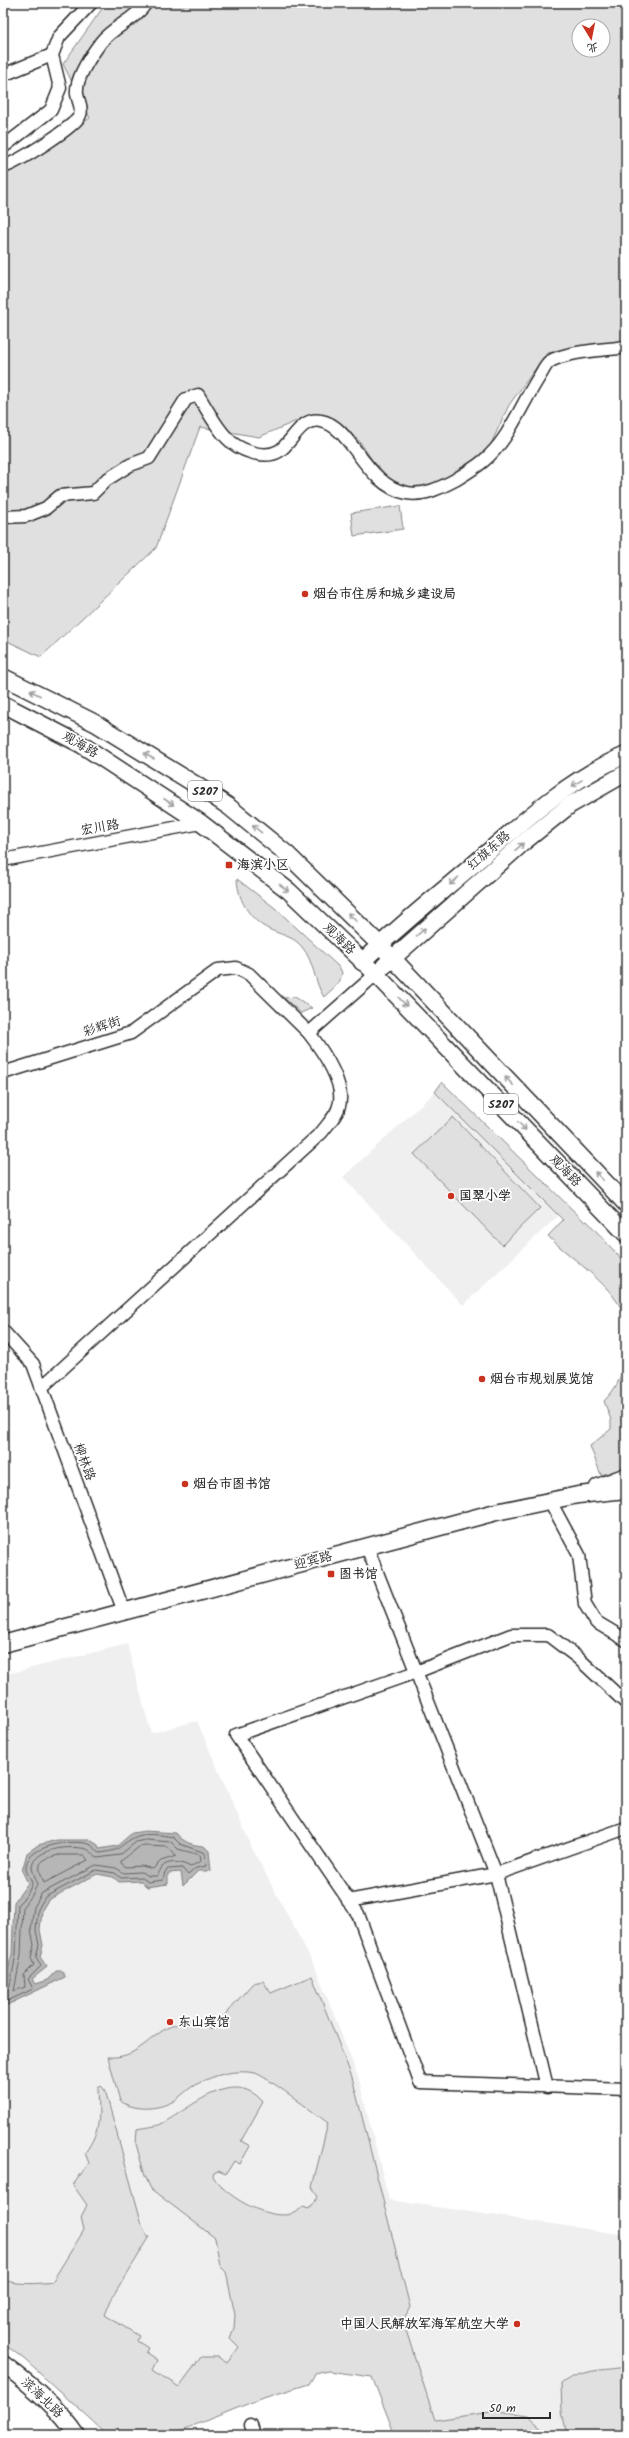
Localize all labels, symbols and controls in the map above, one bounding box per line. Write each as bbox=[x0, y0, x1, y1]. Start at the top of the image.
north arrow bbox=[571, 18, 611, 58]
text: 北 bbox=[586, 37, 600, 57]
place label: 烟台市住房和城乡建设局 bbox=[313, 584, 456, 605]
marker: 烟台市住房和城乡建设局 bbox=[300, 589, 310, 599]
one-way arrow bbox=[29, 689, 41, 697]
street label: 观海路 bbox=[58, 726, 102, 764]
one-way arrow bbox=[143, 752, 155, 760]
one-way arrow bbox=[571, 779, 583, 787]
road number: S207 bbox=[188, 781, 222, 801]
one-way arrow bbox=[163, 798, 174, 806]
street label: 宏川路 bbox=[79, 814, 121, 842]
one-way arrow bbox=[251, 824, 262, 833]
street label: 红旗东路 bbox=[462, 826, 516, 876]
one-way arrow bbox=[514, 842, 524, 851]
place label: 海滨小区 bbox=[237, 855, 289, 876]
marker: 海滨小区 bbox=[224, 860, 234, 870]
one-way arrow bbox=[449, 876, 459, 886]
one-way arrow bbox=[279, 883, 290, 892]
one-way arrow bbox=[347, 912, 357, 922]
street label: 观海路 bbox=[318, 918, 360, 960]
one-way arrow bbox=[416, 928, 426, 937]
one-way arrow bbox=[398, 997, 407, 1007]
street label: 彩辉街 bbox=[80, 1011, 124, 1043]
one-way arrow bbox=[505, 1076, 514, 1087]
road number: S207 bbox=[484, 1094, 518, 1114]
one-way arrow bbox=[517, 1121, 527, 1131]
street label: 观海路 bbox=[544, 1150, 586, 1192]
one-way arrow bbox=[595, 1171, 604, 1181]
place label: 国翠小学 bbox=[459, 1186, 511, 1207]
marker: 国翠小学 bbox=[446, 1191, 456, 1201]
place label: 烟台市规划展览馆 bbox=[490, 1369, 594, 1390]
marker: 烟台市规划展览馆 bbox=[477, 1374, 487, 1384]
street label: 柳林路 bbox=[67, 1440, 101, 1484]
place label: 烟台市图书馆 bbox=[193, 1474, 271, 1495]
marker: 烟台市图书馆 bbox=[180, 1479, 190, 1489]
street label: 迎宾路 bbox=[291, 1546, 335, 1576]
place label: 图书馆 bbox=[339, 1564, 378, 1585]
marker: 图书馆 bbox=[326, 1569, 336, 1579]
place label: 东山宾馆 bbox=[178, 2012, 230, 2033]
marker: 东山宾馆 bbox=[165, 2017, 175, 2027]
place label: 中国人民解放军海军航空大学 bbox=[340, 2314, 509, 2335]
marker: 中国人民解放军海军航空大学 bbox=[512, 2319, 522, 2329]
street label: 滨海北路 bbox=[16, 2372, 68, 2424]
scale bar bbox=[483, 2394, 550, 2420]
text: 50 m bbox=[489, 2399, 516, 2418]

